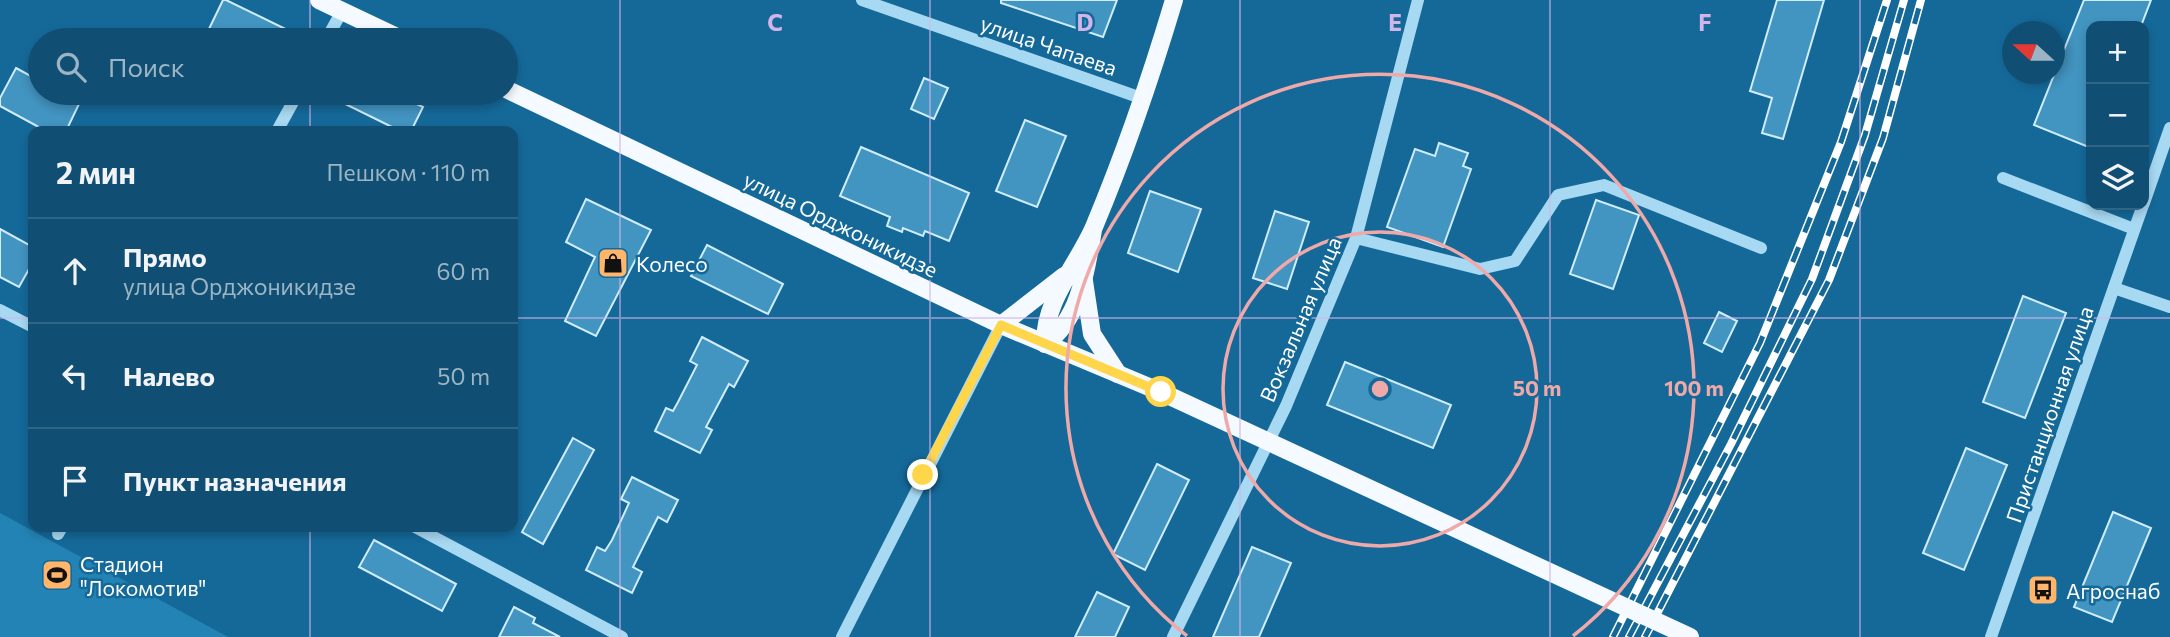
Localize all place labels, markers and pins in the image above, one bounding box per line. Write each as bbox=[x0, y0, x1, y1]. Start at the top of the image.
shop icon: Колесо bbox=[596, 246, 630, 280]
place label: Колесо bbox=[636, 251, 708, 276]
centre of rings bbox=[1368, 377, 1392, 401]
place label: Стадион "Локомотив" bbox=[80, 551, 206, 600]
sports icon: Стадион "Локомотив" bbox=[40, 558, 74, 592]
bus stop icon: Агроснаб bbox=[2026, 573, 2060, 607]
place label: Агроснаб bbox=[2066, 578, 2161, 603]

